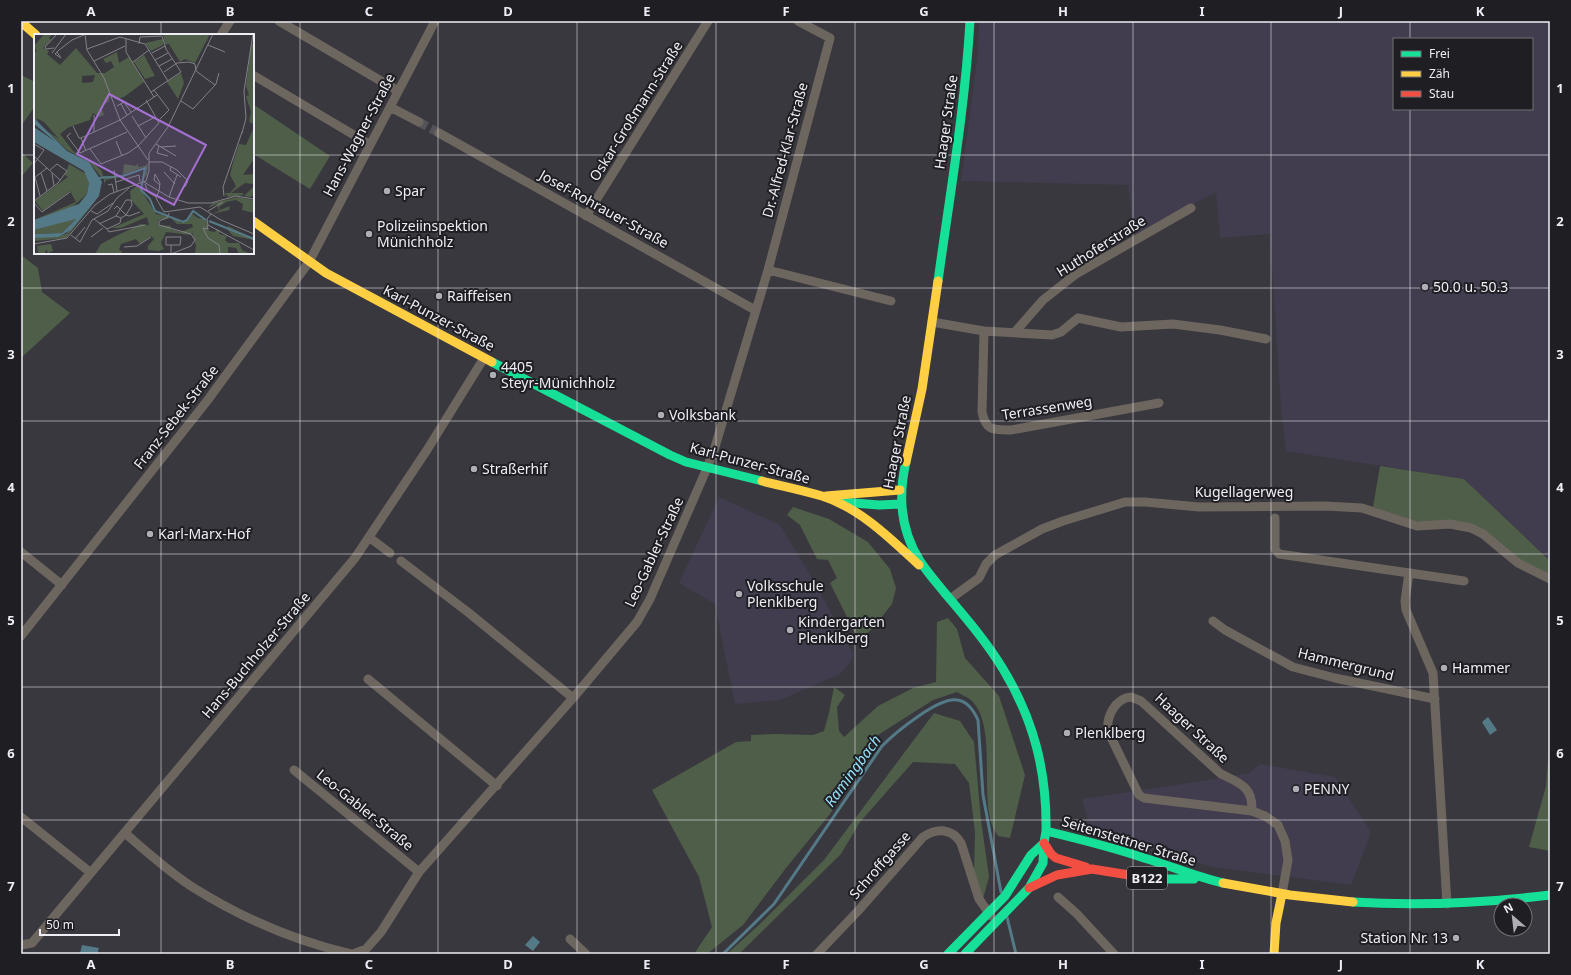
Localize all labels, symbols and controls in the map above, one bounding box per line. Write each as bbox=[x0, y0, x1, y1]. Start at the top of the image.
text: A bbox=[87, 2, 96, 20]
text: B bbox=[226, 2, 234, 20]
text: C bbox=[365, 2, 373, 20]
text: D bbox=[503, 2, 513, 20]
text: E bbox=[643, 2, 651, 20]
text: F bbox=[782, 2, 790, 20]
text: G bbox=[919, 2, 929, 20]
text: H bbox=[1058, 2, 1068, 20]
text: I bbox=[1199, 2, 1205, 20]
text: J bbox=[1338, 2, 1343, 20]
text: K bbox=[1476, 2, 1485, 20]
inset map bbox=[34, 34, 254, 254]
street label: Oskar-Großmann-Straße bbox=[585, 37, 687, 184]
legend bbox=[1393, 38, 1533, 110]
text: Frei bbox=[1429, 45, 1450, 62]
text: Zäh bbox=[1429, 65, 1450, 82]
street label: Hans-Wagner-Straße bbox=[318, 70, 399, 200]
street label: Haager Straße bbox=[929, 74, 962, 170]
text: 1 bbox=[7, 79, 15, 97]
text: 1 bbox=[1556, 79, 1564, 97]
street label: Dr.-Alfred-Klar-Straße bbox=[757, 80, 812, 220]
text: Stau bbox=[1429, 85, 1454, 102]
street label: Josef-Rohrauer-Straße bbox=[534, 164, 672, 252]
place label: Spar bbox=[395, 181, 425, 200]
marker: Spar bbox=[382, 186, 392, 196]
street label: Huthoferstraße bbox=[1053, 211, 1149, 281]
text: 2 bbox=[7, 212, 15, 230]
text: 2 bbox=[1556, 212, 1564, 230]
place label: Polizeiinspektion Münichholz bbox=[377, 216, 488, 251]
marker: Polizeiinspektion Münichholz bbox=[364, 229, 374, 239]
place label: 50.0 u. 50.3 bbox=[1433, 277, 1508, 296]
street label: Karl-Punzer-Straße bbox=[380, 280, 498, 355]
marker: 50.0 u. 50.3 bbox=[1420, 282, 1430, 292]
place label: Raiffeisen bbox=[447, 286, 512, 305]
marker: Raiffeisen bbox=[434, 291, 444, 301]
text: 3 bbox=[7, 345, 15, 363]
text: 3 bbox=[1556, 345, 1564, 363]
place label: 4405 Steyr-Münichholz bbox=[501, 357, 616, 392]
street label: Franz-Sebek-Straße bbox=[129, 361, 222, 473]
marker: 4405 Steyr-Münichholz bbox=[488, 370, 498, 380]
street label: Terrassenweg bbox=[1000, 391, 1094, 424]
street label: Haager Straße bbox=[878, 393, 915, 490]
place label: Volksbank bbox=[669, 405, 736, 424]
marker: Volksbank bbox=[656, 410, 666, 420]
street label: Karl-Punzer-Straße bbox=[688, 437, 812, 488]
place label: Straßerhif bbox=[482, 459, 549, 478]
marker: Straßerhif bbox=[469, 464, 479, 474]
text: 4 bbox=[7, 478, 15, 496]
text: 4 bbox=[1556, 478, 1564, 496]
street label: Kugellagerweg bbox=[1195, 482, 1293, 501]
street label: Leo-Gabler-Straße bbox=[620, 494, 687, 610]
place label: Karl-Marx-Hof bbox=[158, 524, 252, 543]
marker: Karl-Marx-Hof bbox=[145, 529, 155, 539]
place label: Volksschule Plenklberg bbox=[747, 576, 824, 611]
street label: Hans-Buchholzer-Straße bbox=[197, 587, 314, 722]
marker: Volksschule Plenklberg bbox=[734, 589, 744, 599]
text: 5 bbox=[7, 611, 15, 629]
text: 5 bbox=[1556, 611, 1564, 629]
place label: Kindergarten Plenklberg bbox=[798, 612, 885, 647]
marker: Kindergarten Plenklberg bbox=[785, 625, 795, 635]
street label: Hammergrund bbox=[1296, 642, 1396, 685]
place label: Hammer bbox=[1452, 658, 1510, 677]
marker: Hammer bbox=[1439, 663, 1449, 673]
street label: Haager Straße bbox=[1151, 688, 1234, 767]
place label: Plenklberg bbox=[1075, 723, 1145, 742]
marker: Plenklberg bbox=[1062, 728, 1072, 738]
water label: Ramingbach bbox=[819, 730, 885, 810]
text: 6 bbox=[7, 744, 15, 762]
text: 6 bbox=[1556, 744, 1564, 762]
street label: Leo-Gabler-Straße bbox=[313, 765, 418, 855]
place label: PENNY bbox=[1304, 779, 1350, 798]
marker: PENNY bbox=[1291, 784, 1301, 794]
street label: Seitenstettner Straße bbox=[1060, 811, 1199, 870]
street label: Schroffgasse bbox=[845, 827, 915, 903]
road number: B122 bbox=[1127, 867, 1167, 889]
text: 7 bbox=[7, 877, 15, 895]
text: 7 bbox=[1556, 877, 1564, 895]
north arrow bbox=[1493, 897, 1533, 937]
text: N bbox=[1501, 899, 1516, 916]
scale bar bbox=[40, 911, 119, 937]
text: 50 m bbox=[46, 916, 74, 933]
place label: Station Nr. 13 bbox=[1360, 928, 1448, 947]
marker: Station Nr. 13 bbox=[1451, 933, 1461, 943]
text: A bbox=[87, 955, 96, 973]
text: B bbox=[226, 955, 234, 973]
text: C bbox=[365, 955, 373, 973]
text: D bbox=[503, 955, 513, 973]
text: E bbox=[643, 955, 651, 973]
text: F bbox=[782, 955, 790, 973]
text: G bbox=[919, 955, 929, 973]
text: H bbox=[1058, 955, 1068, 973]
text: I bbox=[1199, 955, 1205, 973]
text: J bbox=[1338, 955, 1343, 973]
text: K bbox=[1476, 955, 1485, 973]

